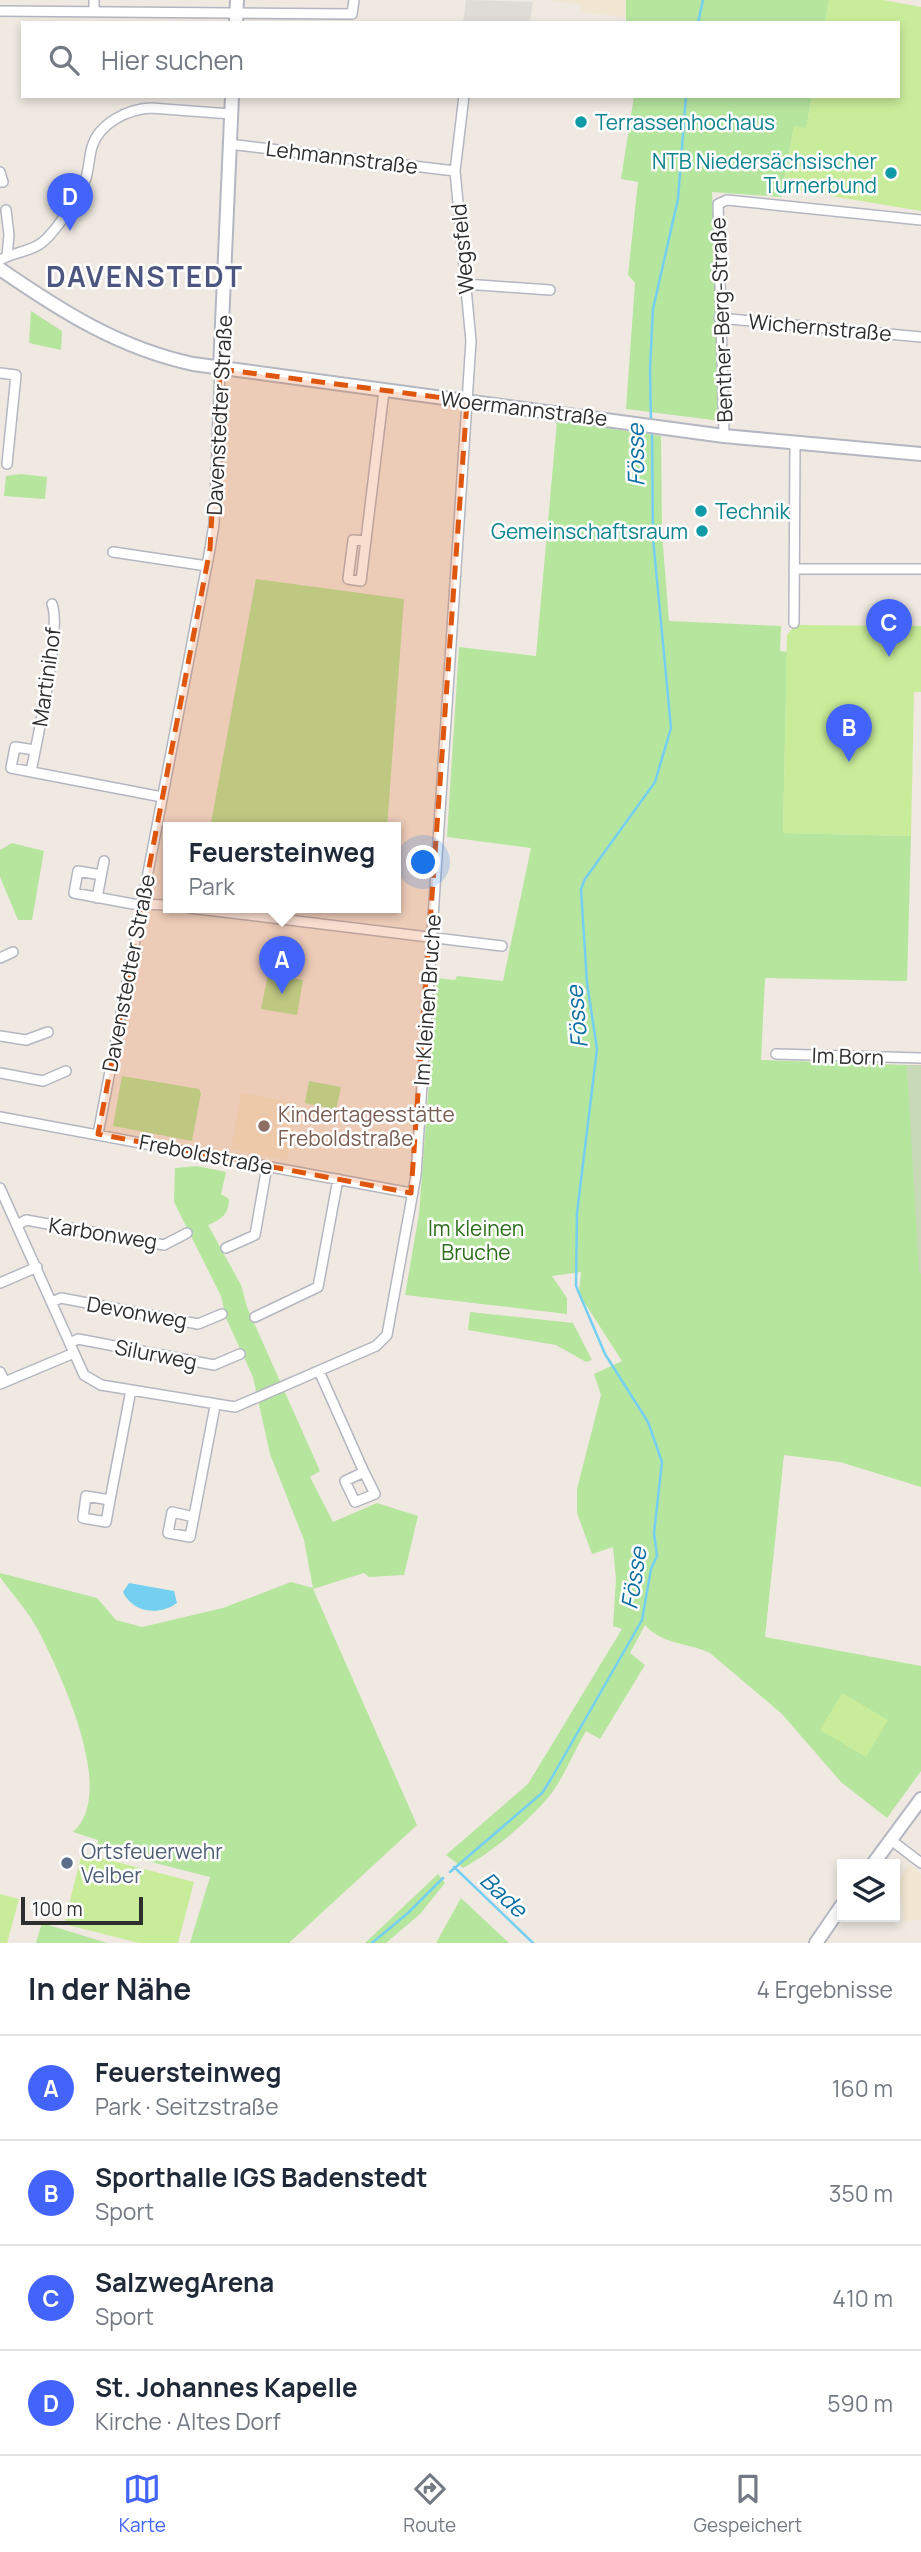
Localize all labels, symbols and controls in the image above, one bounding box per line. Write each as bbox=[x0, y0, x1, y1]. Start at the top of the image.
search box bbox=[21, 21, 900, 98]
icon: search bbox=[45, 41, 83, 79]
text: Hier suchen bbox=[101, 42, 244, 78]
place label: Terrassenhochaus bbox=[595, 108, 775, 136]
marker: Terrassenhochaus bbox=[573, 114, 589, 130]
street label: Lehmannstraße bbox=[264, 134, 420, 180]
place label: NTB Niedersächsischer Turnerbund bbox=[652, 147, 877, 199]
marker: NTB Niedersächsischer Turnerbund bbox=[883, 165, 899, 181]
pin: D bbox=[47, 173, 93, 231]
street label: Wegsfeld bbox=[444, 203, 480, 295]
street label: Benther-Berg-Straße bbox=[703, 217, 739, 423]
district label: DAVENSTEDT bbox=[46, 257, 244, 295]
street label: Wichernstraße bbox=[747, 307, 893, 347]
street label: Davenstedter Straße bbox=[200, 314, 238, 516]
street label: Woermannstraße bbox=[439, 384, 609, 432]
water label: Fösse bbox=[618, 422, 652, 486]
place label: Technik bbox=[715, 497, 791, 525]
marker: Technik bbox=[693, 503, 709, 519]
place label: Gemeinschaftsraum bbox=[491, 517, 688, 545]
marker: Gemeinschaftsraum bbox=[694, 523, 710, 539]
pin: C bbox=[866, 599, 912, 657]
street label: Martinihof bbox=[25, 625, 67, 728]
pin: B bbox=[826, 704, 872, 762]
popup bbox=[163, 822, 401, 913]
text: Feuersteinweg bbox=[189, 834, 375, 870]
your location bbox=[406, 845, 440, 879]
text: Park bbox=[189, 870, 235, 902]
street label: Davenstedter Straße bbox=[95, 872, 161, 1074]
street label: Im Kleinen Bruche bbox=[407, 913, 447, 1087]
pin: A bbox=[259, 936, 305, 994]
water label: Fösse bbox=[557, 983, 595, 1049]
street label: Im Born bbox=[811, 1041, 885, 1071]
place label: Kindertagesstätte Freboldstraße bbox=[278, 1100, 455, 1152]
marker: Kindertagesstätte Freboldstraße bbox=[256, 1118, 272, 1134]
street label: Freboldstraße bbox=[137, 1127, 275, 1181]
street label: Karbonweg bbox=[47, 1211, 159, 1255]
park label: Im kleinen Bruche bbox=[428, 1214, 524, 1266]
street label: Devonweg bbox=[85, 1289, 189, 1335]
street label: Silurweg bbox=[112, 1332, 200, 1376]
water label: Fösse bbox=[612, 1543, 654, 1611]
place label: Ortsfeuerwehr Velber bbox=[81, 1837, 223, 1889]
marker: Ortsfeuerwehr Velber bbox=[59, 1855, 75, 1871]
map controls bbox=[837, 1859, 900, 1922]
button: layers bbox=[837, 1859, 900, 1922]
water label: Bade bbox=[473, 1864, 536, 1925]
scale bar bbox=[21, 1894, 144, 1926]
text: 100 m bbox=[32, 1896, 83, 1922]
text: In der Nähe bbox=[28, 1968, 191, 2009]
text: 4 Ergebnisse bbox=[757, 1973, 893, 2005]
text: Feuersteinweg bbox=[95, 2054, 282, 2090]
text: A bbox=[43, 2072, 59, 2104]
text: 160 m bbox=[832, 2072, 893, 2104]
text: Park · Seitzstraße bbox=[95, 2090, 279, 2122]
text: Sporthalle IGS Badenstedt bbox=[95, 2159, 428, 2195]
text: B bbox=[44, 2177, 58, 2209]
text: 350 m bbox=[829, 2177, 893, 2209]
text: Sport bbox=[95, 2195, 154, 2227]
text: SalzwegArena bbox=[95, 2264, 274, 2300]
text: C bbox=[43, 2282, 60, 2314]
text: 410 m bbox=[832, 2282, 893, 2314]
text: Sport bbox=[95, 2300, 154, 2332]
text: St. Johannes Kapelle bbox=[95, 2369, 358, 2405]
text: D bbox=[43, 2387, 59, 2419]
text: 590 m bbox=[827, 2387, 893, 2419]
text: Kirche · Altes Dorf bbox=[95, 2405, 281, 2437]
tab: Karte bbox=[119, 2470, 166, 2538]
tab: Route bbox=[403, 2470, 456, 2538]
tab: Gespeichert bbox=[694, 2470, 802, 2538]

